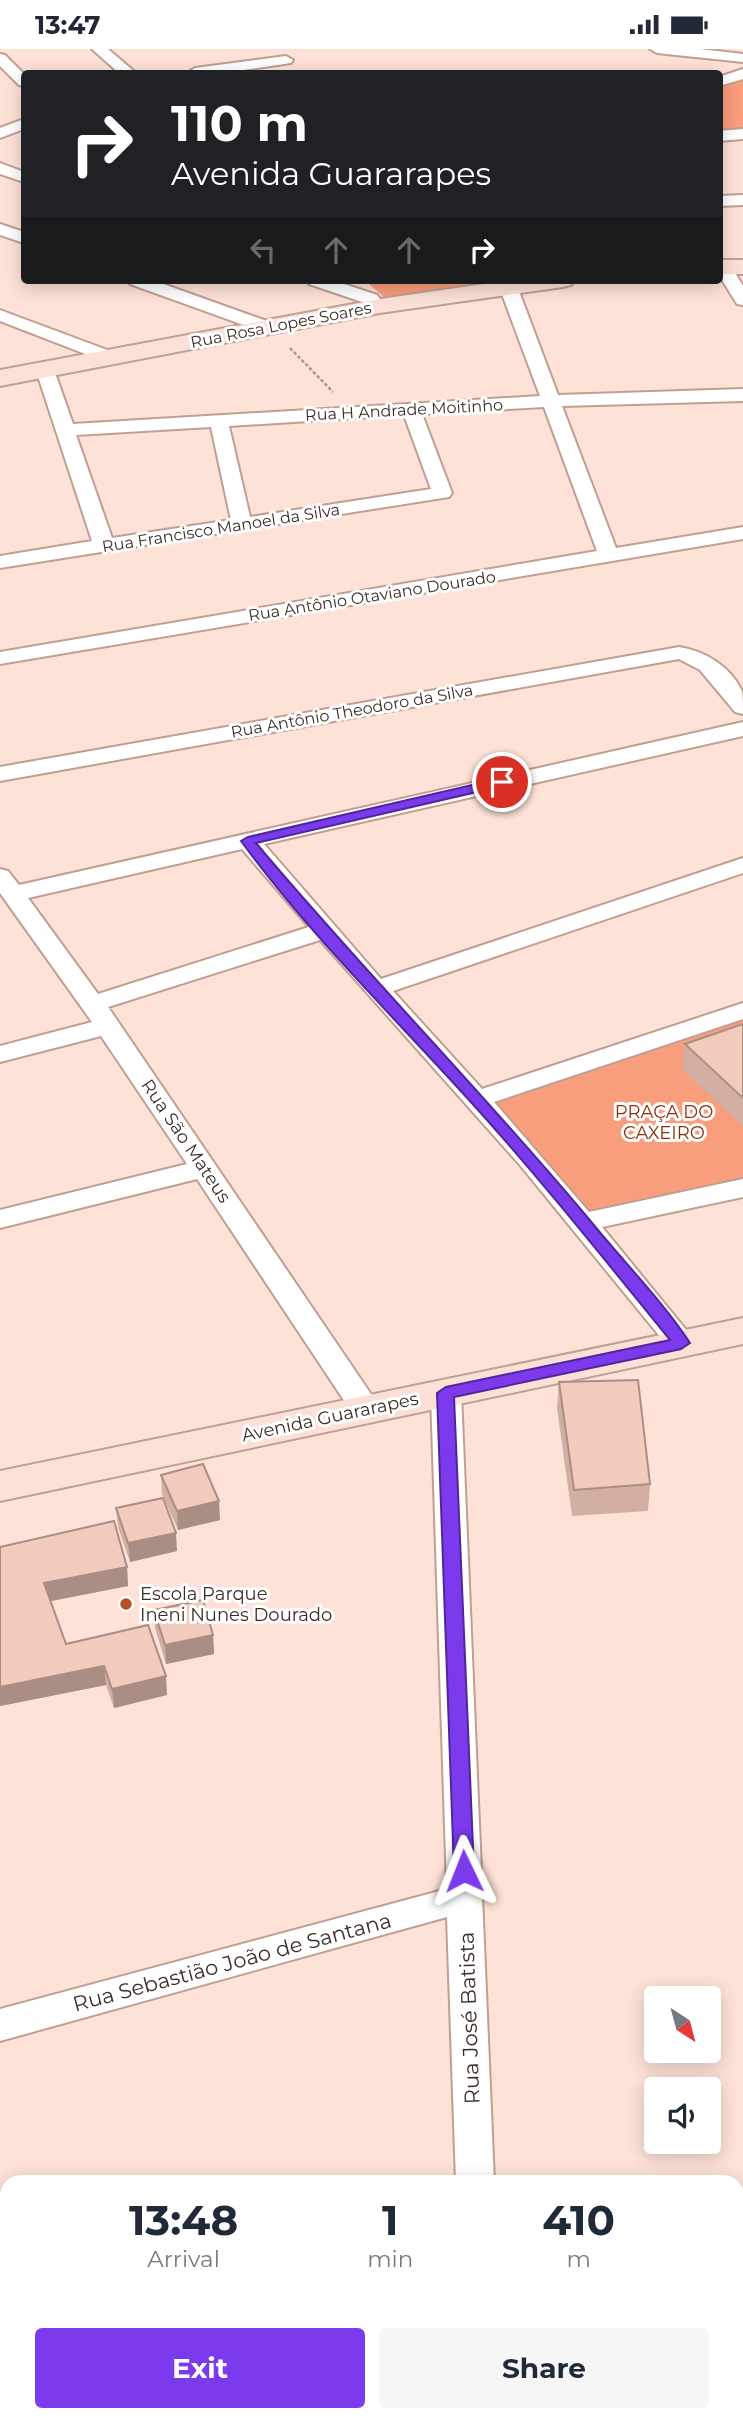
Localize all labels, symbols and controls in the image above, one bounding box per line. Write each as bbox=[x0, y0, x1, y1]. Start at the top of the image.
text: 13:47 bbox=[35, 9, 100, 41]
text: 110 m bbox=[171, 94, 308, 153]
icon: right bbox=[56, 98, 147, 189]
text: Avenida Guararapes bbox=[171, 154, 491, 193]
icon: left bbox=[244, 231, 282, 269]
icon: ahead bbox=[317, 231, 355, 269]
icon: ahead bbox=[390, 231, 428, 269]
icon: right bbox=[463, 231, 501, 269]
street label: Rua Rosa Lopes Soares bbox=[189, 298, 373, 352]
street label: Rua H Andrade Moitinho bbox=[305, 395, 503, 425]
street label: Rua Francisco Manoel da Silva bbox=[101, 500, 341, 556]
street label: Rua Antônio Otaviano Dourado bbox=[247, 567, 497, 625]
street label: Rua Antônio Theodoro da Silva bbox=[229, 680, 475, 742]
pin bbox=[472, 752, 532, 812]
icon: arrive bbox=[483, 763, 521, 801]
street label: Rua São Mateus bbox=[136, 1075, 236, 1207]
park label: PRAÇA DO CAXEIRO bbox=[615, 1101, 713, 1144]
street label: Avenida Guararapes bbox=[240, 1387, 421, 1446]
place label: Escola Parque Ineni Nunes Dourado bbox=[140, 1583, 332, 1626]
marker: Escola Parque Ineni Nunes Dourado bbox=[118, 1596, 134, 1612]
position arrow bbox=[427, 1834, 501, 1908]
street label: Rua Sebastião João de Santana bbox=[70, 1907, 394, 2017]
street label: Rua José Batista bbox=[453, 1931, 485, 2105]
north arrow bbox=[644, 1986, 721, 2063]
map controls bbox=[644, 1986, 721, 2154]
button: sound bbox=[644, 2077, 721, 2154]
text: 13:48 bbox=[129, 2194, 238, 2246]
text: 1 bbox=[382, 2194, 399, 2246]
text: 410 bbox=[542, 2194, 615, 2246]
text: Arrival bbox=[147, 2245, 220, 2273]
text: min bbox=[367, 2245, 413, 2273]
text: m bbox=[566, 2245, 591, 2273]
button: Exit bbox=[35, 2328, 365, 2408]
button: Share bbox=[379, 2328, 709, 2408]

